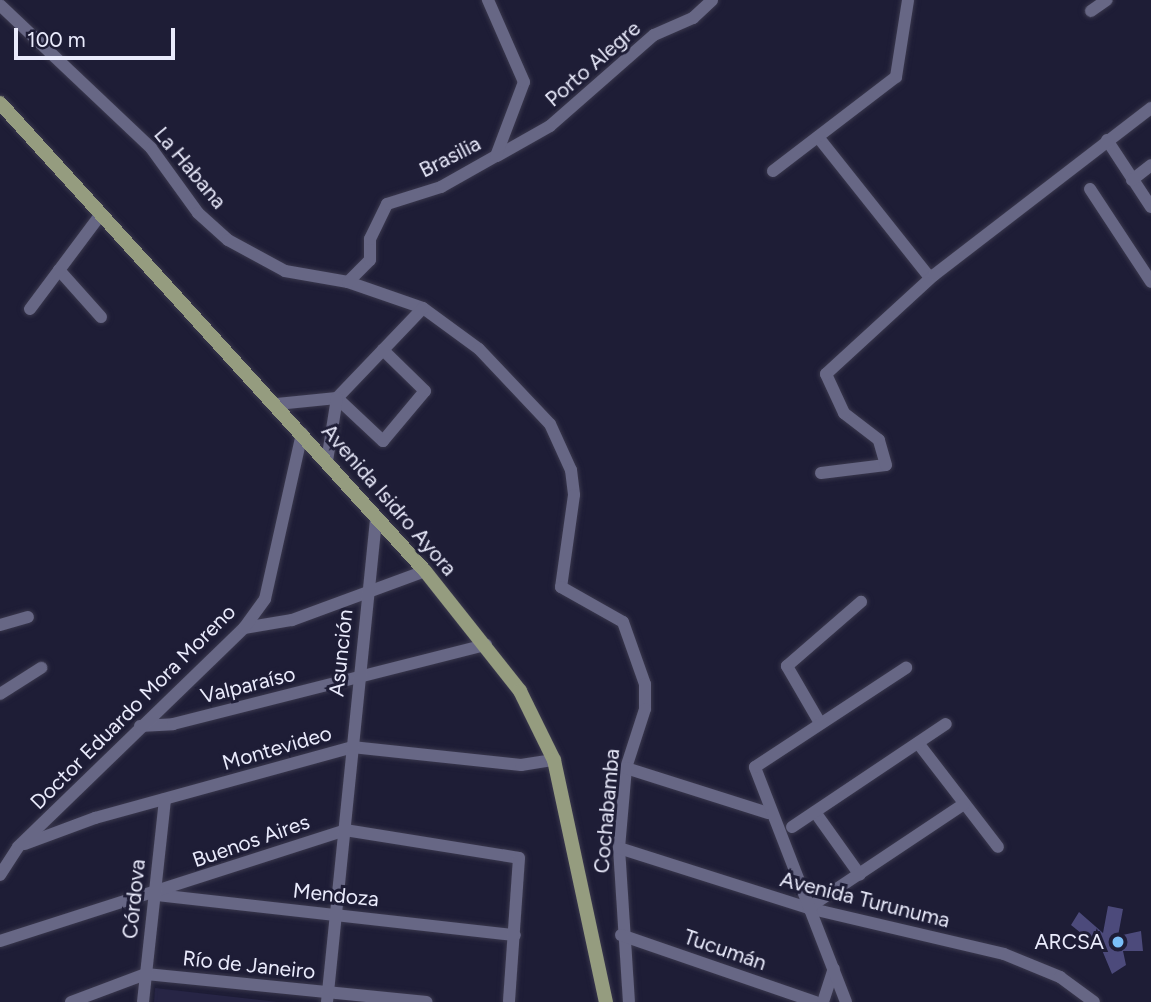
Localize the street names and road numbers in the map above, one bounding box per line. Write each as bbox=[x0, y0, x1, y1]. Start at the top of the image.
street label: Porto Alegre bbox=[540, 16, 646, 112]
street label: La Habana bbox=[149, 122, 231, 214]
street label: Brasilia bbox=[415, 131, 485, 183]
street label: Avenida Isidro Ayora bbox=[316, 419, 462, 581]
street label: Doctor Eduardo Mora Moreno bbox=[25, 599, 241, 815]
street label: Asunción bbox=[324, 608, 358, 698]
street label: Valparaíso bbox=[198, 661, 298, 709]
street label: Montevideo bbox=[219, 720, 335, 776]
street label: Cochabamba bbox=[589, 748, 625, 874]
street label: Buenos Aires bbox=[189, 809, 313, 873]
street label: Córdova bbox=[117, 858, 151, 940]
street label: Avenida Turunuma bbox=[778, 867, 952, 933]
street label: Mendoza bbox=[292, 878, 380, 912]
street label: Tucumán bbox=[680, 924, 770, 976]
street label: Río de Janeiro bbox=[181, 946, 317, 984]

